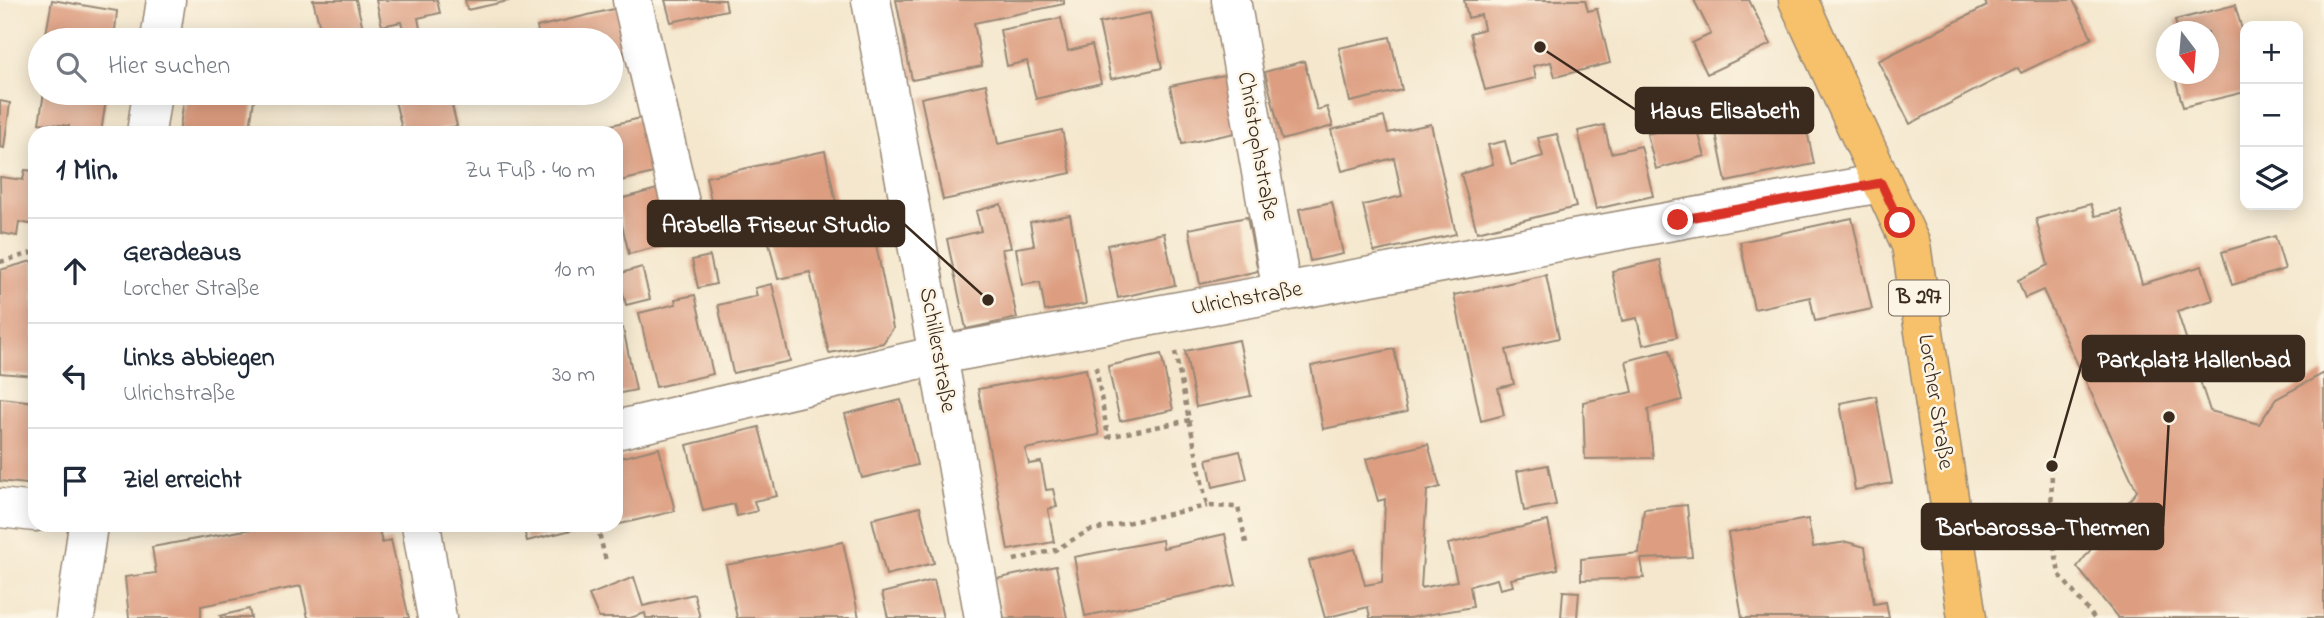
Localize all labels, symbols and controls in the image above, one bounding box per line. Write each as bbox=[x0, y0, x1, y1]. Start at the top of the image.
north arrow bbox=[2156, 21, 2219, 84]
map controls bbox=[2240, 21, 2303, 210]
button: + bbox=[2240, 21, 2303, 84]
search box bbox=[28, 28, 623, 105]
icon: search bbox=[52, 48, 90, 86]
text: Hier suchen bbox=[108, 48, 230, 86]
street label: Christophstraße bbox=[1228, 69, 1286, 224]
button: − bbox=[2240, 84, 2303, 147]
callout: Haus Elisabeth bbox=[1636, 88, 1813, 133]
text: Haus Elisabeth bbox=[1650, 95, 1800, 130]
button: layers bbox=[2240, 147, 2303, 210]
text: 1 Min. bbox=[56, 150, 118, 194]
text: Zu Fuß · 40 m bbox=[465, 155, 595, 188]
callout: Arabella Friseur Studio bbox=[648, 201, 904, 246]
route end bbox=[1662, 204, 1693, 235]
route start bbox=[1884, 207, 1915, 238]
text: Arabella Friseur Studio bbox=[662, 209, 890, 244]
text: Geradeaus bbox=[123, 235, 241, 273]
icon: ahead bbox=[56, 252, 94, 290]
text: 10 m bbox=[554, 254, 595, 287]
text: Lorcher Straße bbox=[123, 273, 259, 306]
street label: Ulrichstraße bbox=[1189, 273, 1306, 325]
road number: B 297 bbox=[1889, 280, 1949, 316]
street label: Schillerstraße bbox=[910, 285, 964, 416]
street label: Lorcher Straße bbox=[1908, 332, 1962, 473]
callout: Parkplatz Hallenbad bbox=[2083, 336, 2304, 381]
text: Links abbiegen bbox=[123, 340, 274, 378]
text: Parkplatz Hallenbad bbox=[2097, 344, 2291, 379]
icon: left bbox=[56, 357, 94, 395]
text: 30 m bbox=[552, 359, 595, 392]
text: Ulrichstraße bbox=[123, 378, 235, 411]
icon: arrive bbox=[56, 462, 94, 500]
text: Ziel erreicht bbox=[123, 462, 242, 500]
callout: Barbarossa-Thermen bbox=[1922, 504, 2163, 549]
text: Barbarossa-Thermen bbox=[1935, 512, 2150, 547]

